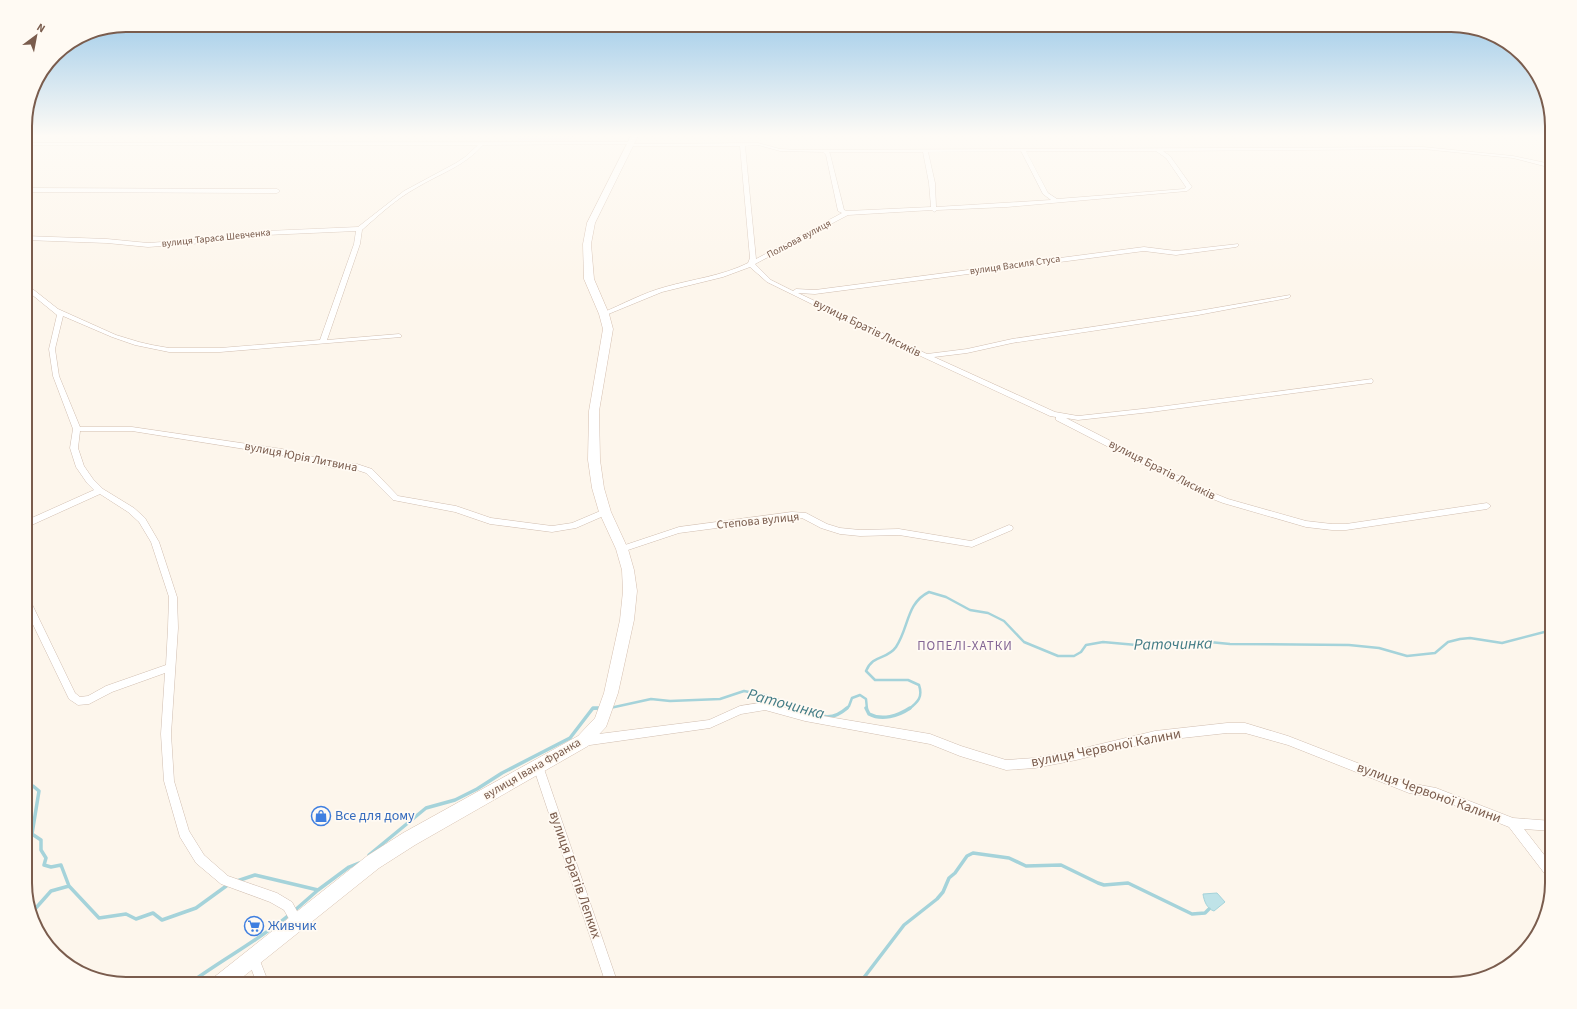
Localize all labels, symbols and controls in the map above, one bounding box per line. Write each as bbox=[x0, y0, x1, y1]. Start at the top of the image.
north arrow bbox=[16, 16, 56, 56]
text: N bbox=[34, 20, 48, 36]
street label: Польова вулиця bbox=[764, 216, 834, 262]
street label: вулиця Тараса Шевченка bbox=[161, 225, 271, 251]
street label: вулиця Василя Стуса bbox=[969, 252, 1061, 278]
street label: вулиця Братів Лисиків bbox=[810, 295, 924, 361]
street label: вулиця Братів Лисиків bbox=[1106, 436, 1218, 504]
street label: вулиця Юрія Литвина bbox=[243, 438, 359, 476]
street label: Степова вулиця bbox=[716, 508, 800, 534]
water label: Раточинка bbox=[1133, 632, 1213, 656]
district label: ПОПЕЛІ-ХАТКИ bbox=[917, 637, 1013, 655]
water label: Раточинка bbox=[745, 683, 827, 725]
street label: вулиця Червоної Калини bbox=[1029, 724, 1183, 772]
street label: вулиця Івана Франка bbox=[480, 734, 584, 804]
street label: вулиця Червоної Калини bbox=[1354, 758, 1504, 828]
shop icon: Все для дому bbox=[310, 805, 332, 827]
place label: Все для дому bbox=[335, 806, 415, 826]
street label: вулиця Братів Лепких bbox=[544, 809, 606, 942]
supermarket icon: Живчик bbox=[243, 915, 265, 937]
place label: Живчик bbox=[268, 916, 317, 936]

